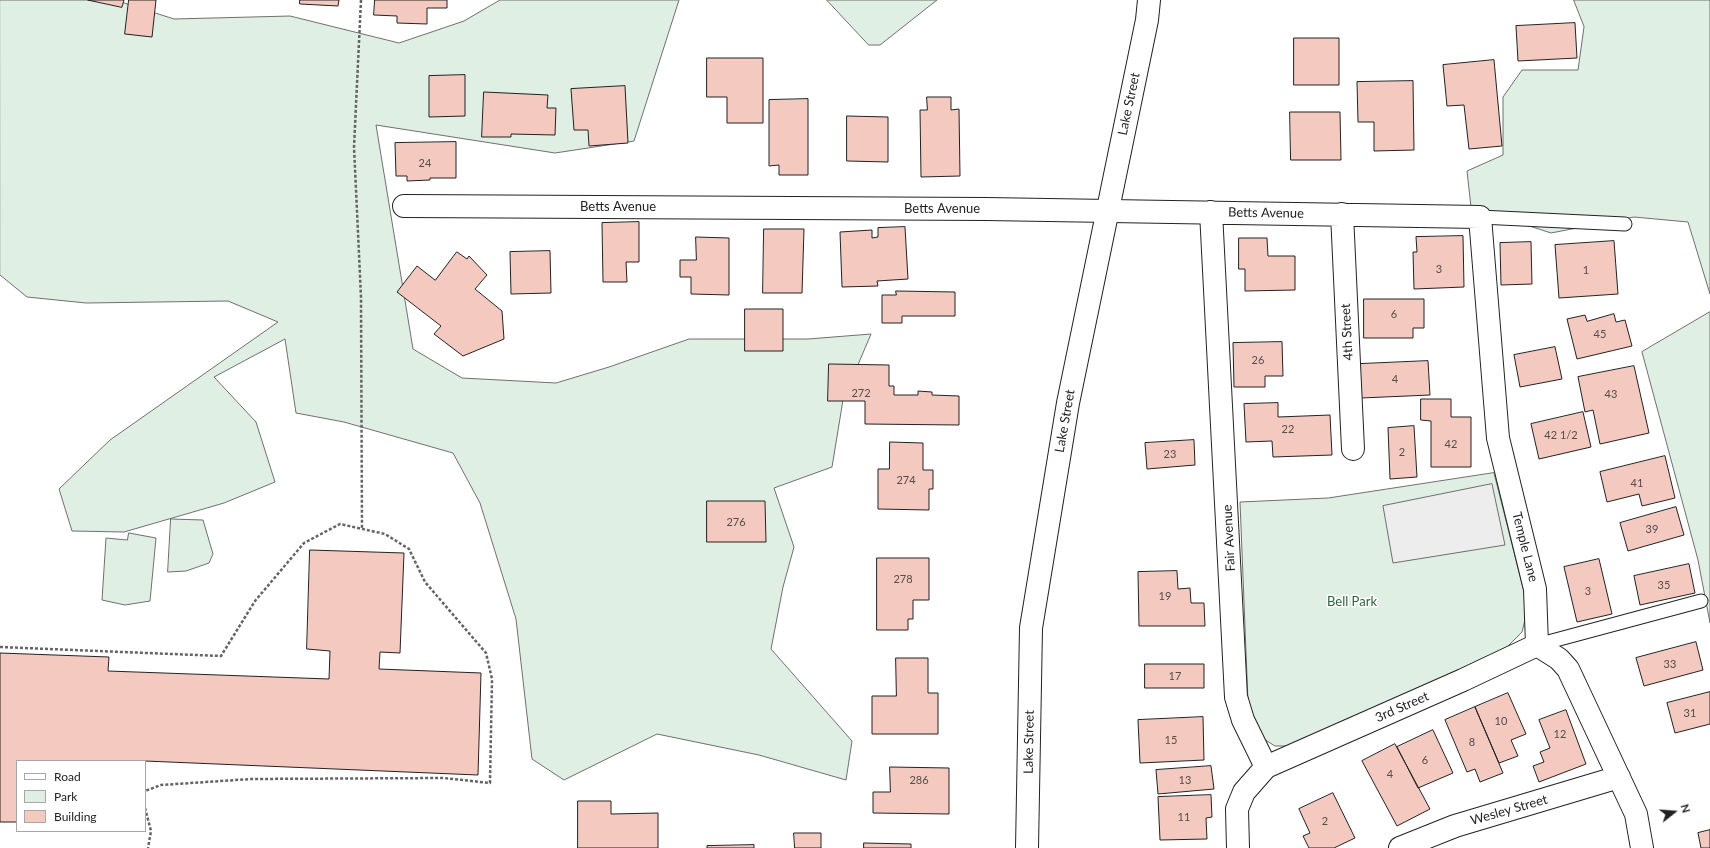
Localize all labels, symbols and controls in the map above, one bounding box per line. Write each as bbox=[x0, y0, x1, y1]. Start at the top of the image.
street label: Lake Street bbox=[1115, 71, 1143, 137]
house number: 24 bbox=[419, 156, 431, 170]
street label: Betts Avenue bbox=[580, 199, 656, 215]
street label: Betts Avenue bbox=[904, 201, 980, 217]
street label: Betts Avenue bbox=[1228, 205, 1304, 221]
house number: 3 bbox=[1436, 262, 1442, 276]
house number: 1 bbox=[1583, 263, 1589, 277]
street label: 4th Street bbox=[1338, 303, 1356, 361]
house number: 6 bbox=[1391, 307, 1397, 321]
house number: 45 bbox=[1594, 327, 1606, 341]
house number: 26 bbox=[1252, 353, 1264, 367]
house number: 4 bbox=[1392, 372, 1398, 386]
house number: 272 bbox=[851, 386, 871, 400]
house number: 43 bbox=[1605, 387, 1617, 401]
street label: Lake Street bbox=[1052, 388, 1078, 454]
house number: 22 bbox=[1282, 422, 1294, 436]
house number: 42 1/2 bbox=[1544, 428, 1578, 442]
house number: 42 bbox=[1445, 437, 1457, 451]
house number: 2 bbox=[1399, 445, 1405, 459]
house number: 23 bbox=[1164, 447, 1176, 461]
house number: 274 bbox=[896, 473, 916, 487]
house number: 41 bbox=[1631, 476, 1643, 490]
street label: Fair Avenue bbox=[1219, 504, 1239, 572]
street label: Temple Lane bbox=[1509, 510, 1541, 584]
house number: 276 bbox=[726, 515, 746, 529]
house number: 39 bbox=[1646, 522, 1658, 536]
house number: 278 bbox=[893, 572, 913, 586]
house number: 35 bbox=[1658, 578, 1670, 592]
house number: 3 bbox=[1585, 584, 1591, 598]
house number: 19 bbox=[1159, 589, 1171, 603]
park label: Bell Park bbox=[1327, 594, 1377, 610]
house number: 33 bbox=[1664, 657, 1676, 671]
house number: 17 bbox=[1169, 669, 1181, 683]
street label: 3rd Street bbox=[1373, 688, 1431, 726]
house number: 31 bbox=[1684, 706, 1696, 720]
street label: Lake Street bbox=[1021, 710, 1037, 774]
house number: 10 bbox=[1495, 714, 1507, 728]
house number: 12 bbox=[1554, 727, 1566, 741]
house number: 15 bbox=[1165, 733, 1177, 747]
house number: 8 bbox=[1469, 735, 1475, 749]
house number: 6 bbox=[1422, 753, 1428, 767]
legend bbox=[16, 760, 146, 832]
house number: 4 bbox=[1387, 767, 1393, 781]
text: Road bbox=[54, 769, 81, 784]
house number: 286 bbox=[909, 773, 929, 787]
house number: 13 bbox=[1179, 773, 1191, 787]
text: Park bbox=[54, 789, 77, 804]
street label: Wesley Street bbox=[1469, 792, 1549, 828]
north arrow bbox=[1654, 792, 1694, 832]
text: N bbox=[1678, 802, 1693, 814]
text: Building bbox=[54, 809, 97, 824]
house number: 11 bbox=[1178, 810, 1190, 824]
house number: 2 bbox=[1322, 814, 1328, 828]

